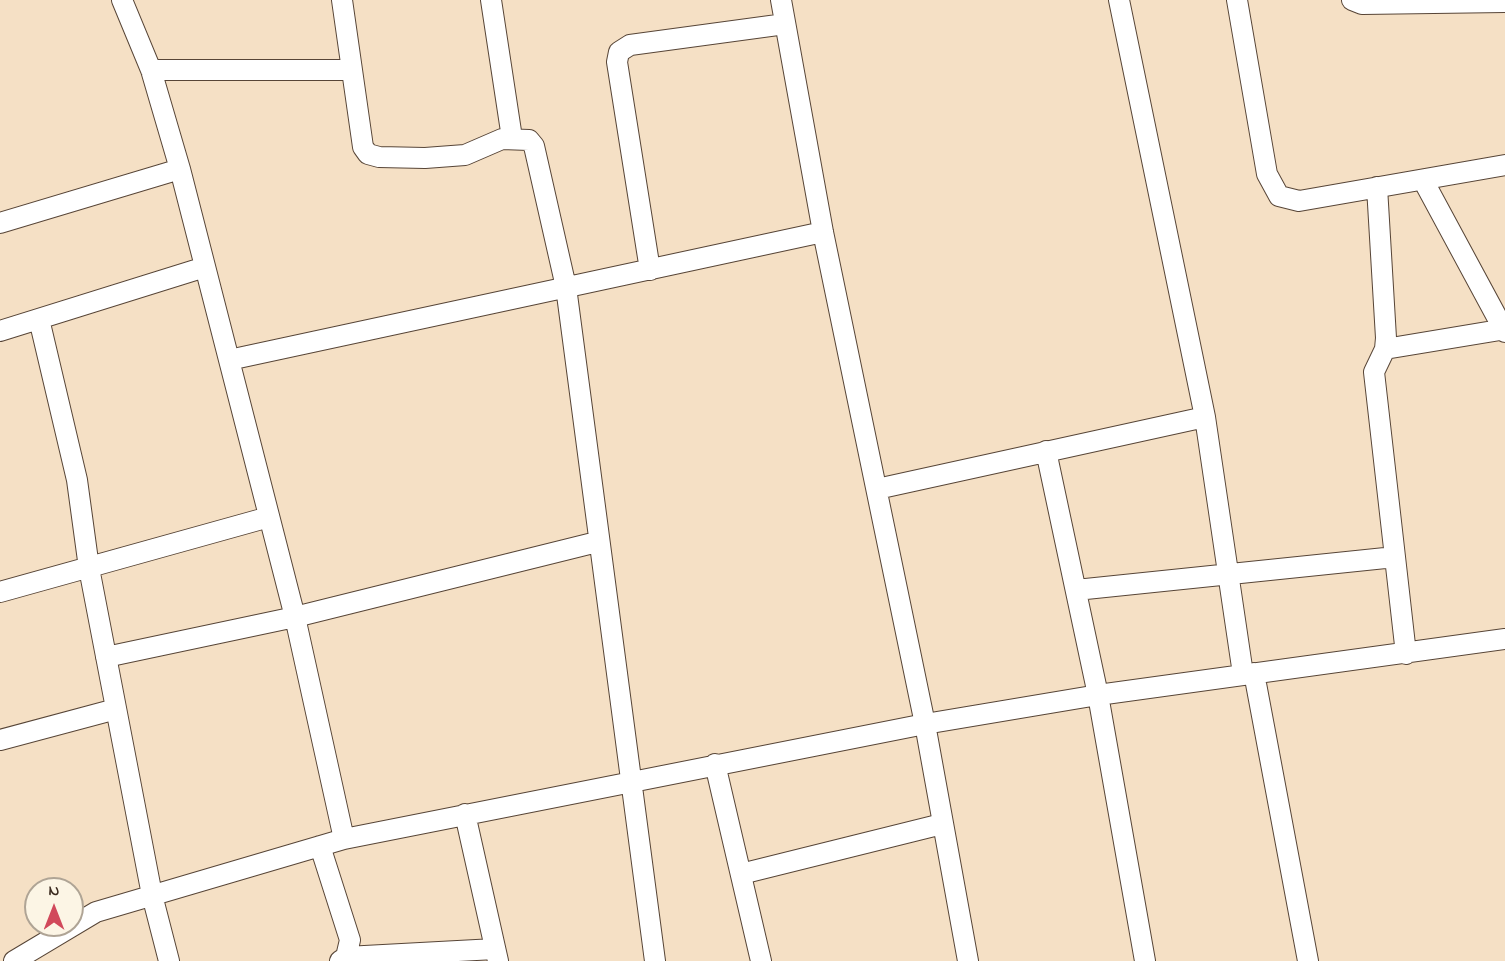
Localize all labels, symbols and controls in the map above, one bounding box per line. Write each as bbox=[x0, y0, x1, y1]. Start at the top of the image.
north arrow bbox=[24, 877, 84, 937]
text: N bbox=[49, 879, 59, 903]

